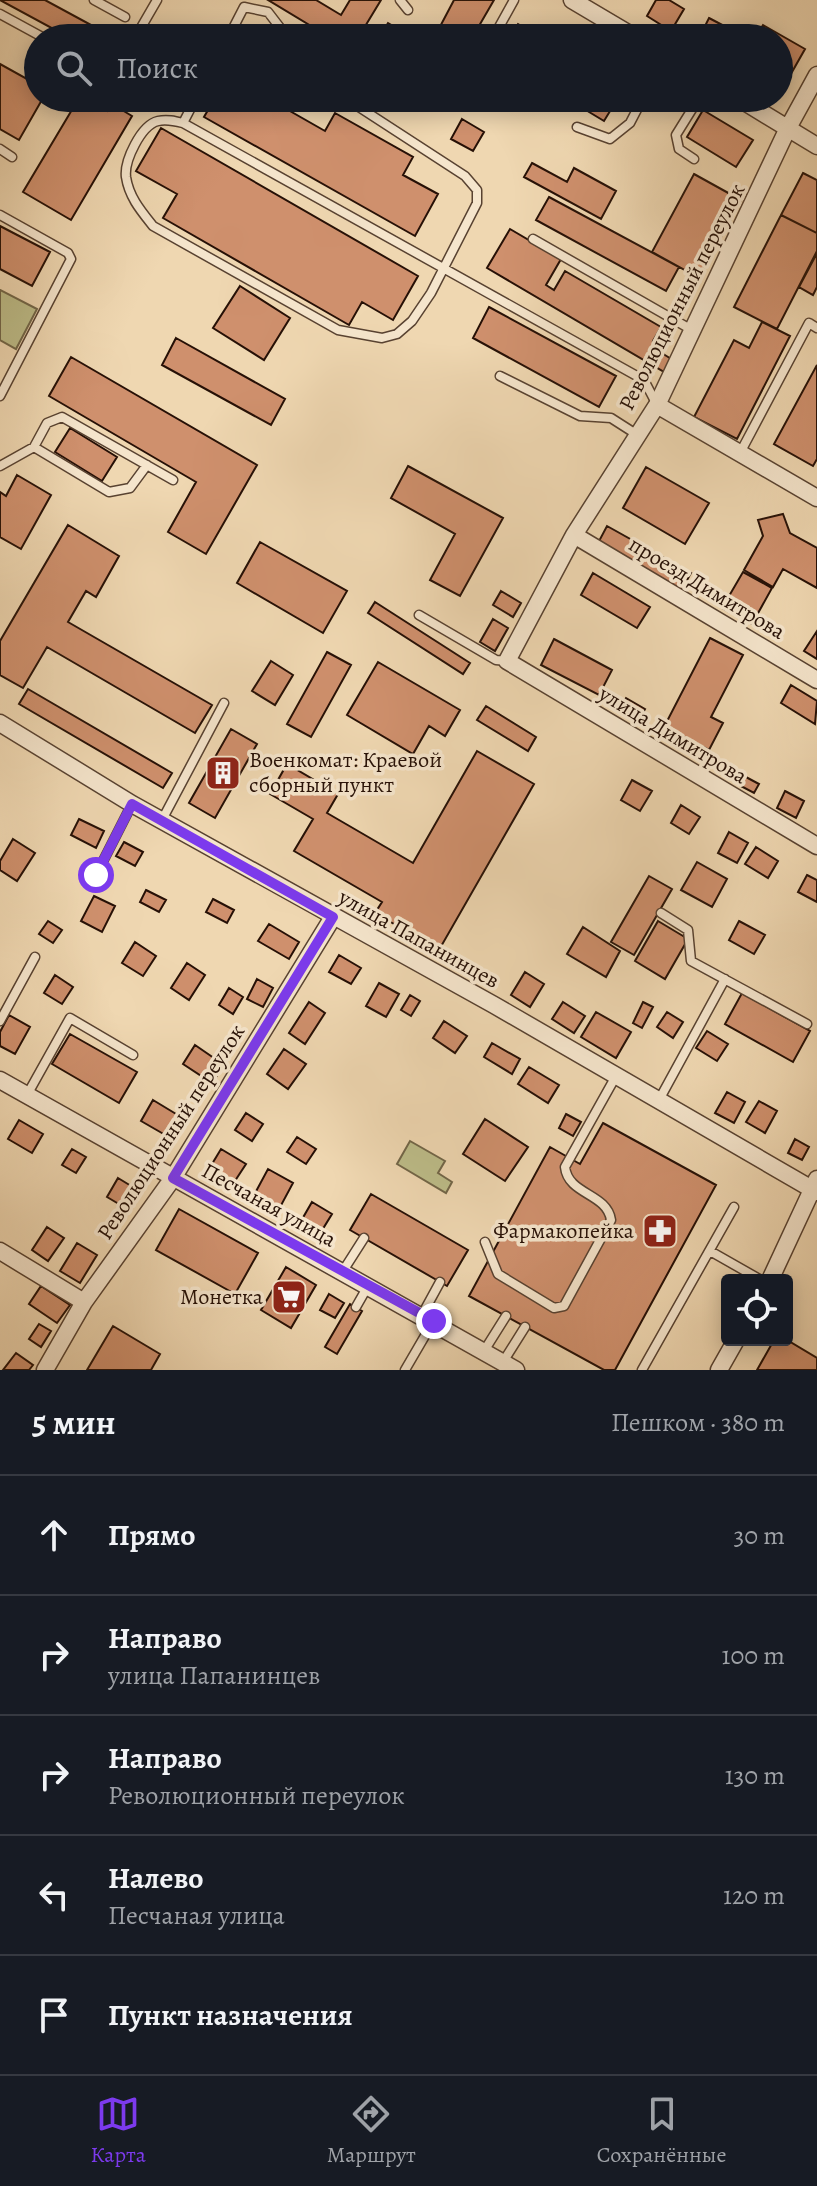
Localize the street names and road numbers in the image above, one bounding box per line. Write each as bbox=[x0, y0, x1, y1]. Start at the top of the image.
street label: Революционный переулок bbox=[612, 178, 752, 416]
street label: проезд Димитрова bbox=[623, 529, 792, 647]
street label: улица Димитрова bbox=[592, 678, 754, 792]
street label: улица Папанинцев bbox=[332, 882, 505, 996]
street label: Революционный переулок bbox=[90, 1018, 252, 1246]
street label: Песчаная улица bbox=[196, 1156, 342, 1255]

